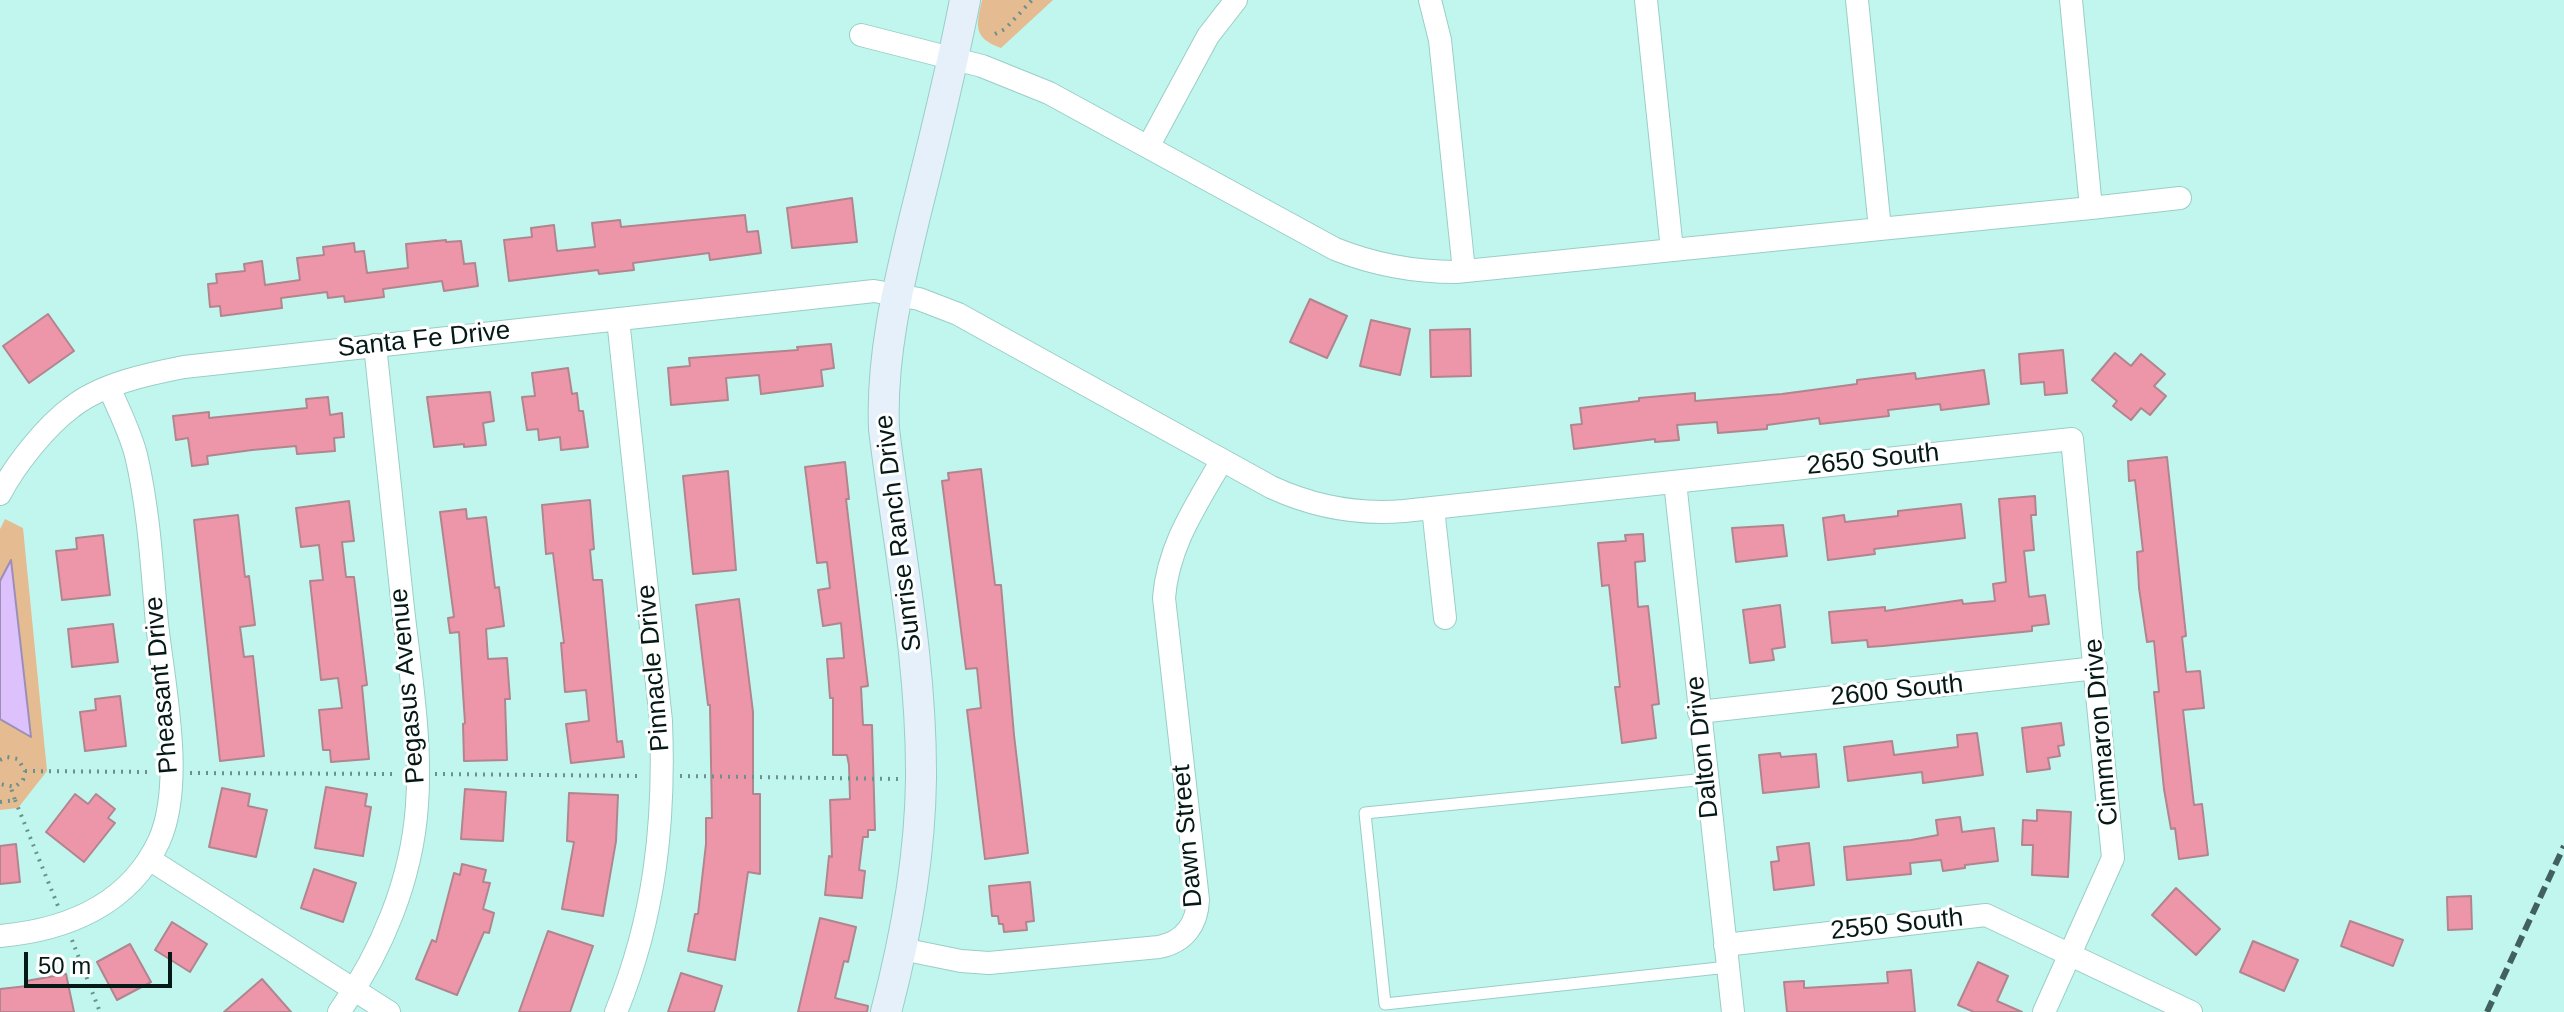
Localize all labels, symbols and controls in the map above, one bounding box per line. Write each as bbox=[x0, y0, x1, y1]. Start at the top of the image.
street label: Santa Fe Drive bbox=[336, 315, 512, 365]
street label: Sunrise Ranch Drive bbox=[869, 413, 929, 653]
street label: 2650 South bbox=[1805, 438, 1941, 482]
street label: Pinnacle Drive bbox=[631, 583, 677, 753]
street label: Pegasus Avenue bbox=[384, 587, 432, 785]
street label: Pheasant Drive bbox=[139, 595, 185, 775]
street label: Cimmaron Drive bbox=[2078, 637, 2126, 827]
street label: 2600 South bbox=[1829, 669, 1965, 713]
street label: Dalton Drive bbox=[1680, 674, 1726, 820]
street label: Dawn Street bbox=[1166, 763, 1210, 909]
street label: 2550 South bbox=[1829, 903, 1965, 947]
scale bar bbox=[28, 936, 176, 986]
text: 50 m bbox=[38, 952, 91, 979]

